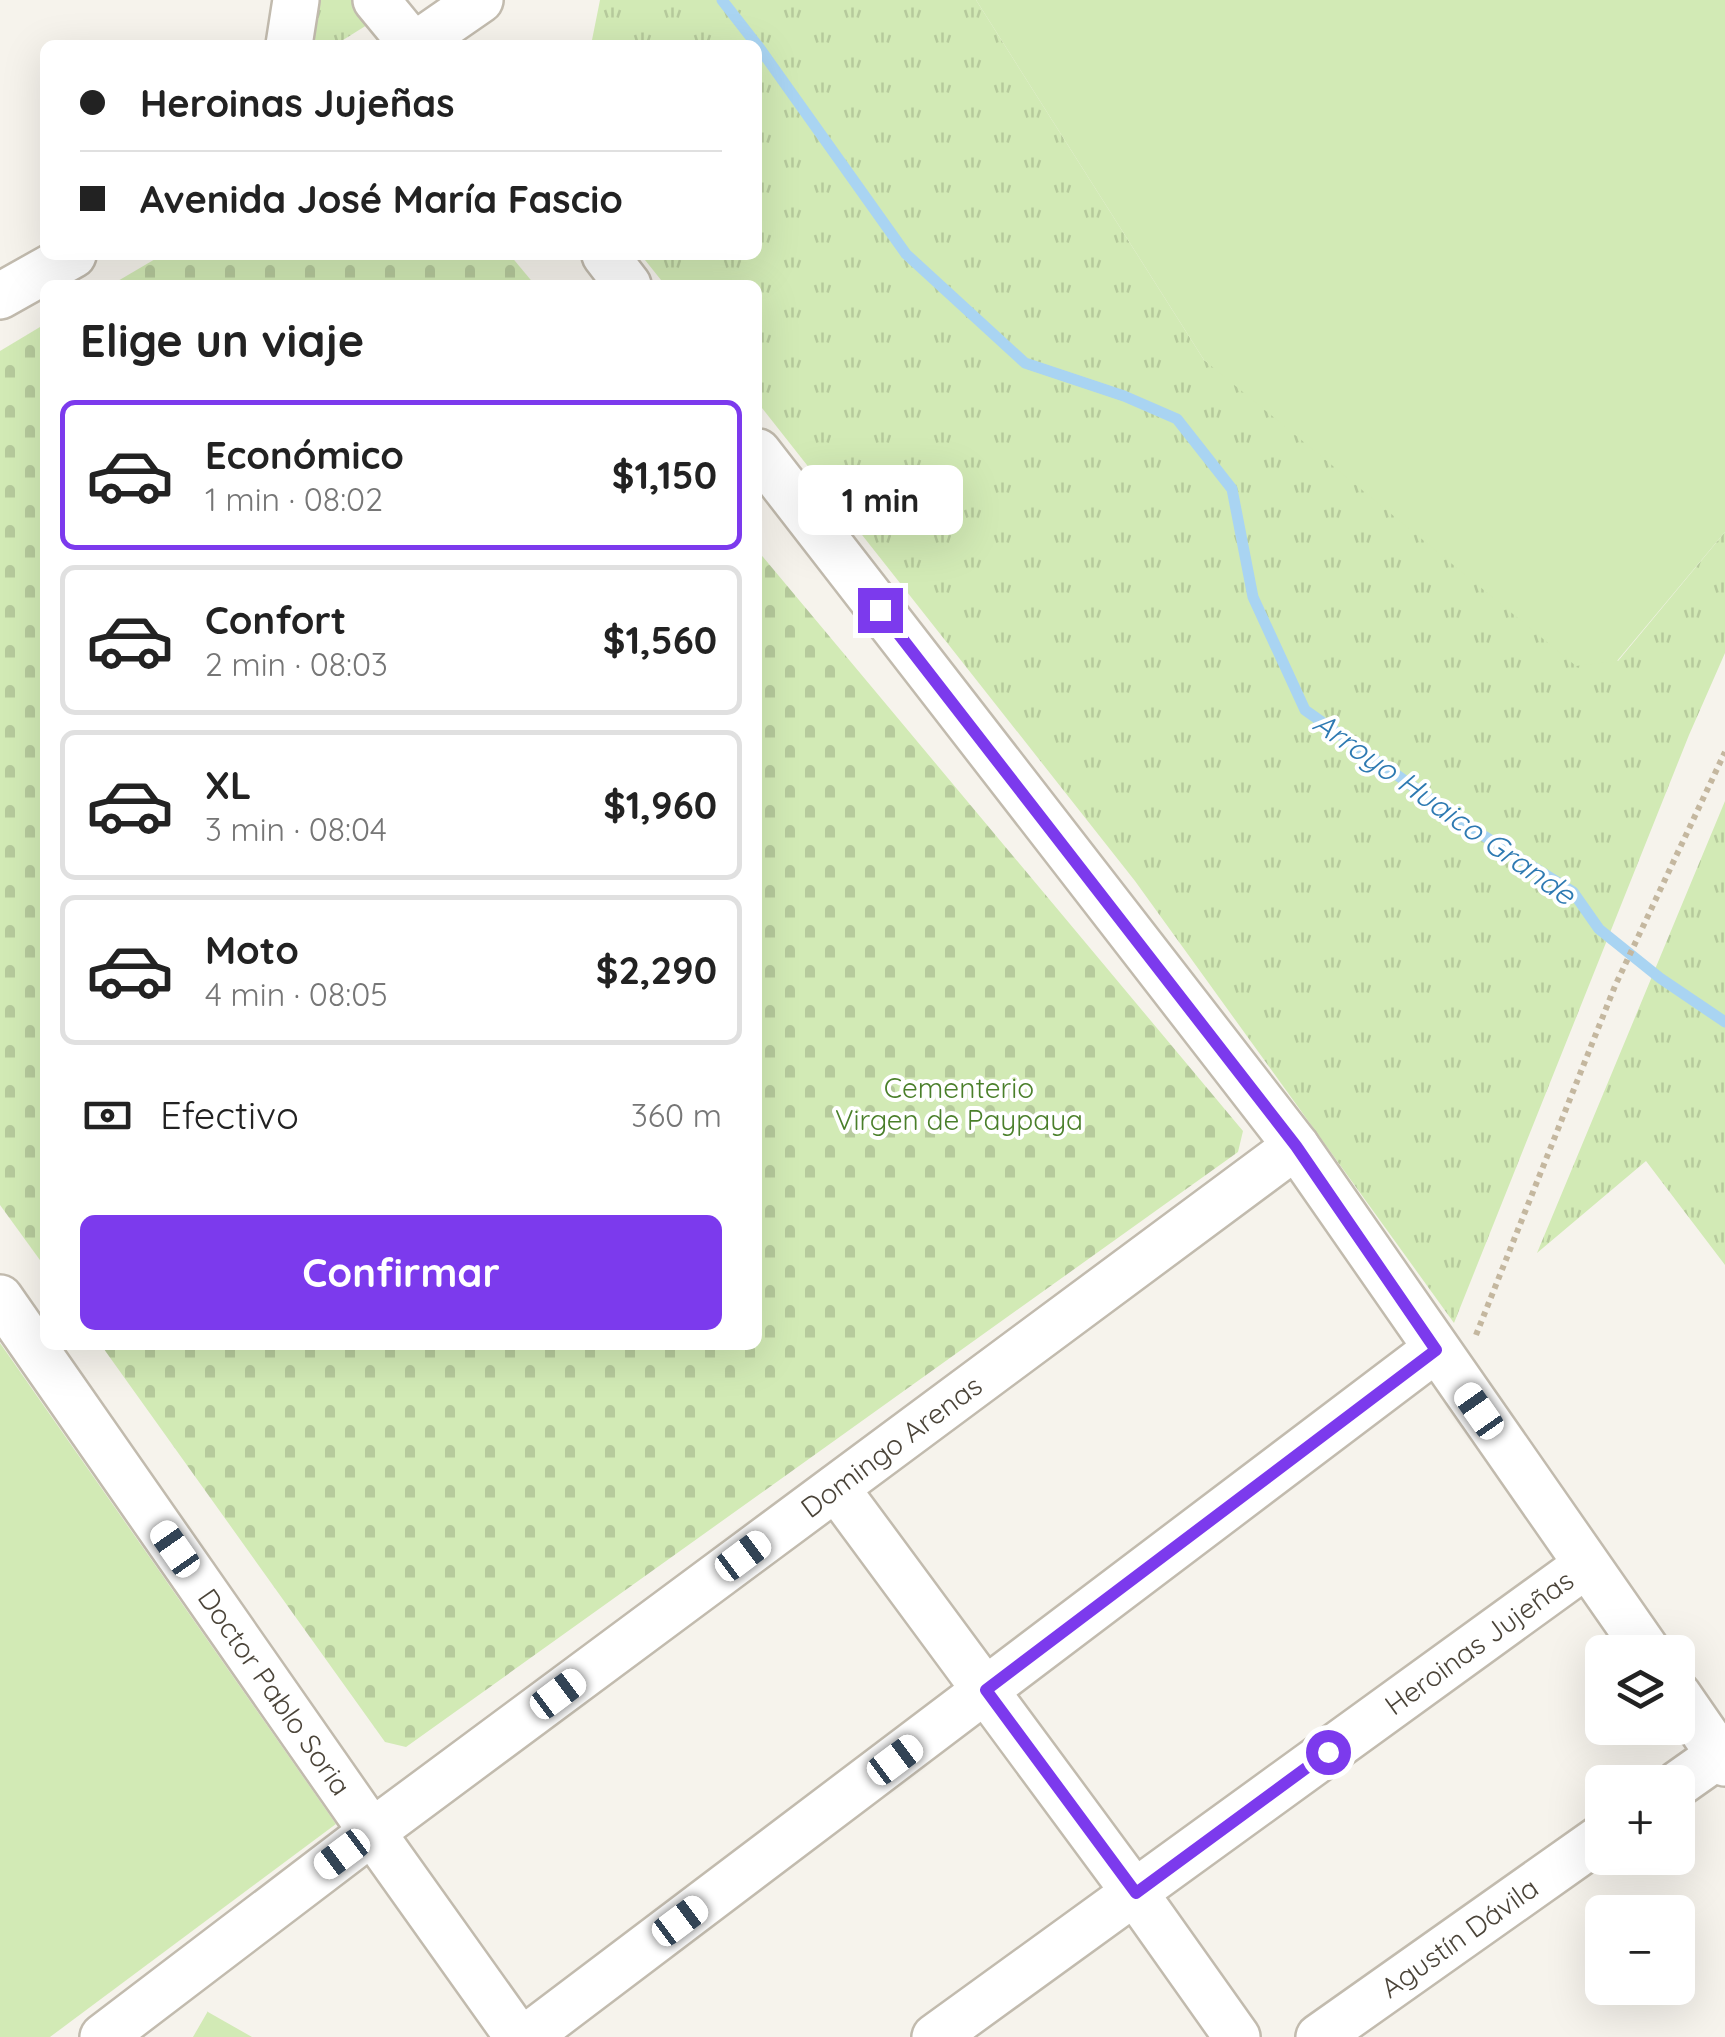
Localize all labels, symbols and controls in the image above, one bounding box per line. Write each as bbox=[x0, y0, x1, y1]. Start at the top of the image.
text: Heroinas Jujeñas bbox=[140, 79, 455, 127]
text: Avenida José María Fascio bbox=[140, 175, 623, 223]
text: Elige un viaje bbox=[80, 312, 364, 368]
icon: car bbox=[85, 430, 175, 520]
text: Económico bbox=[205, 431, 404, 479]
text: $1,150 bbox=[612, 451, 717, 499]
callout: 1 min bbox=[798, 465, 962, 535]
text: 1 min · 08:02 bbox=[205, 479, 383, 519]
text: 1 min bbox=[842, 480, 919, 520]
route end bbox=[858, 588, 903, 633]
icon: car bbox=[85, 595, 175, 685]
text: Confort bbox=[205, 596, 346, 644]
text: $1,560 bbox=[603, 616, 717, 664]
text: 2 min · 08:03 bbox=[205, 644, 388, 684]
water label: Arroyo Huaico Grande bbox=[1306, 703, 1584, 914]
icon: car bbox=[85, 760, 175, 850]
text: XL bbox=[205, 761, 251, 809]
text: $1,960 bbox=[603, 781, 717, 829]
text: 3 min · 08:04 bbox=[205, 809, 387, 849]
icon: car bbox=[85, 925, 175, 1015]
text: Moto bbox=[205, 926, 299, 974]
text: $2,290 bbox=[596, 946, 717, 994]
text: 4 min · 08:05 bbox=[205, 974, 388, 1014]
park label: Cementerio Virgen de Paypaya bbox=[835, 1070, 1083, 1137]
icon: cash bbox=[80, 1088, 135, 1143]
text: Efectivo bbox=[160, 1091, 299, 1139]
text: 360 m bbox=[631, 1095, 722, 1135]
button: Confirmar bbox=[80, 1215, 722, 1330]
street label: Domingo Arenas bbox=[793, 1367, 989, 1525]
car bbox=[1450, 1378, 1508, 1444]
car bbox=[146, 1516, 204, 1582]
car bbox=[710, 1526, 776, 1586]
street label: Heroinas Jujeñas bbox=[1378, 1562, 1580, 1722]
street label: Doctor Pablo Soria bbox=[191, 1581, 359, 1802]
map controls bbox=[1585, 1635, 1695, 2005]
button: layers bbox=[1585, 1635, 1695, 1745]
car bbox=[525, 1664, 591, 1724]
car bbox=[862, 1730, 928, 1790]
route start bbox=[1306, 1730, 1351, 1775]
button: + bbox=[1585, 1765, 1695, 1875]
car bbox=[309, 1824, 375, 1884]
street label: Agustín Dávila bbox=[1374, 1870, 1545, 2005]
car bbox=[647, 1891, 713, 1951]
button: − bbox=[1585, 1895, 1695, 2005]

